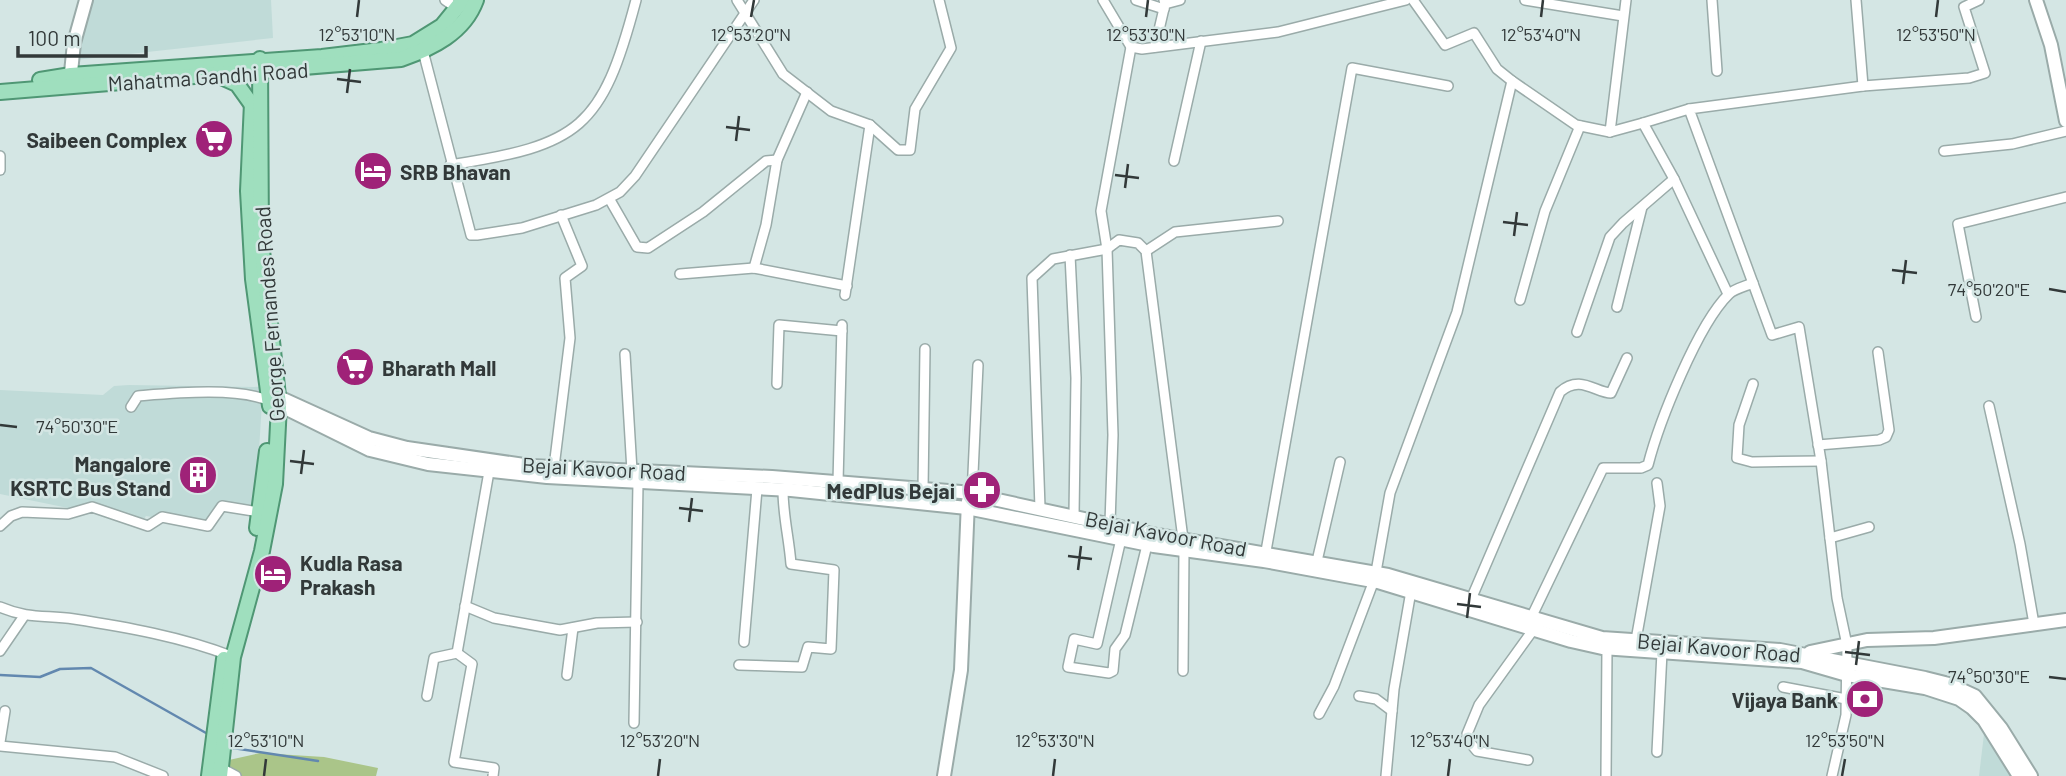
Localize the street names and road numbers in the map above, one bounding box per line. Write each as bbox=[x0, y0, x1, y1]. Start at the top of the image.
street label: Mahatma Gandhi Road bbox=[107, 57, 309, 95]
street label: George Fernandes Road bbox=[249, 205, 289, 423]
street label: Bejai Kavoor Road bbox=[521, 451, 687, 485]
street label: Bejai Kavoor Road bbox=[1083, 505, 1249, 561]
street label: Bejai Kavoor Road bbox=[1636, 627, 1802, 667]

